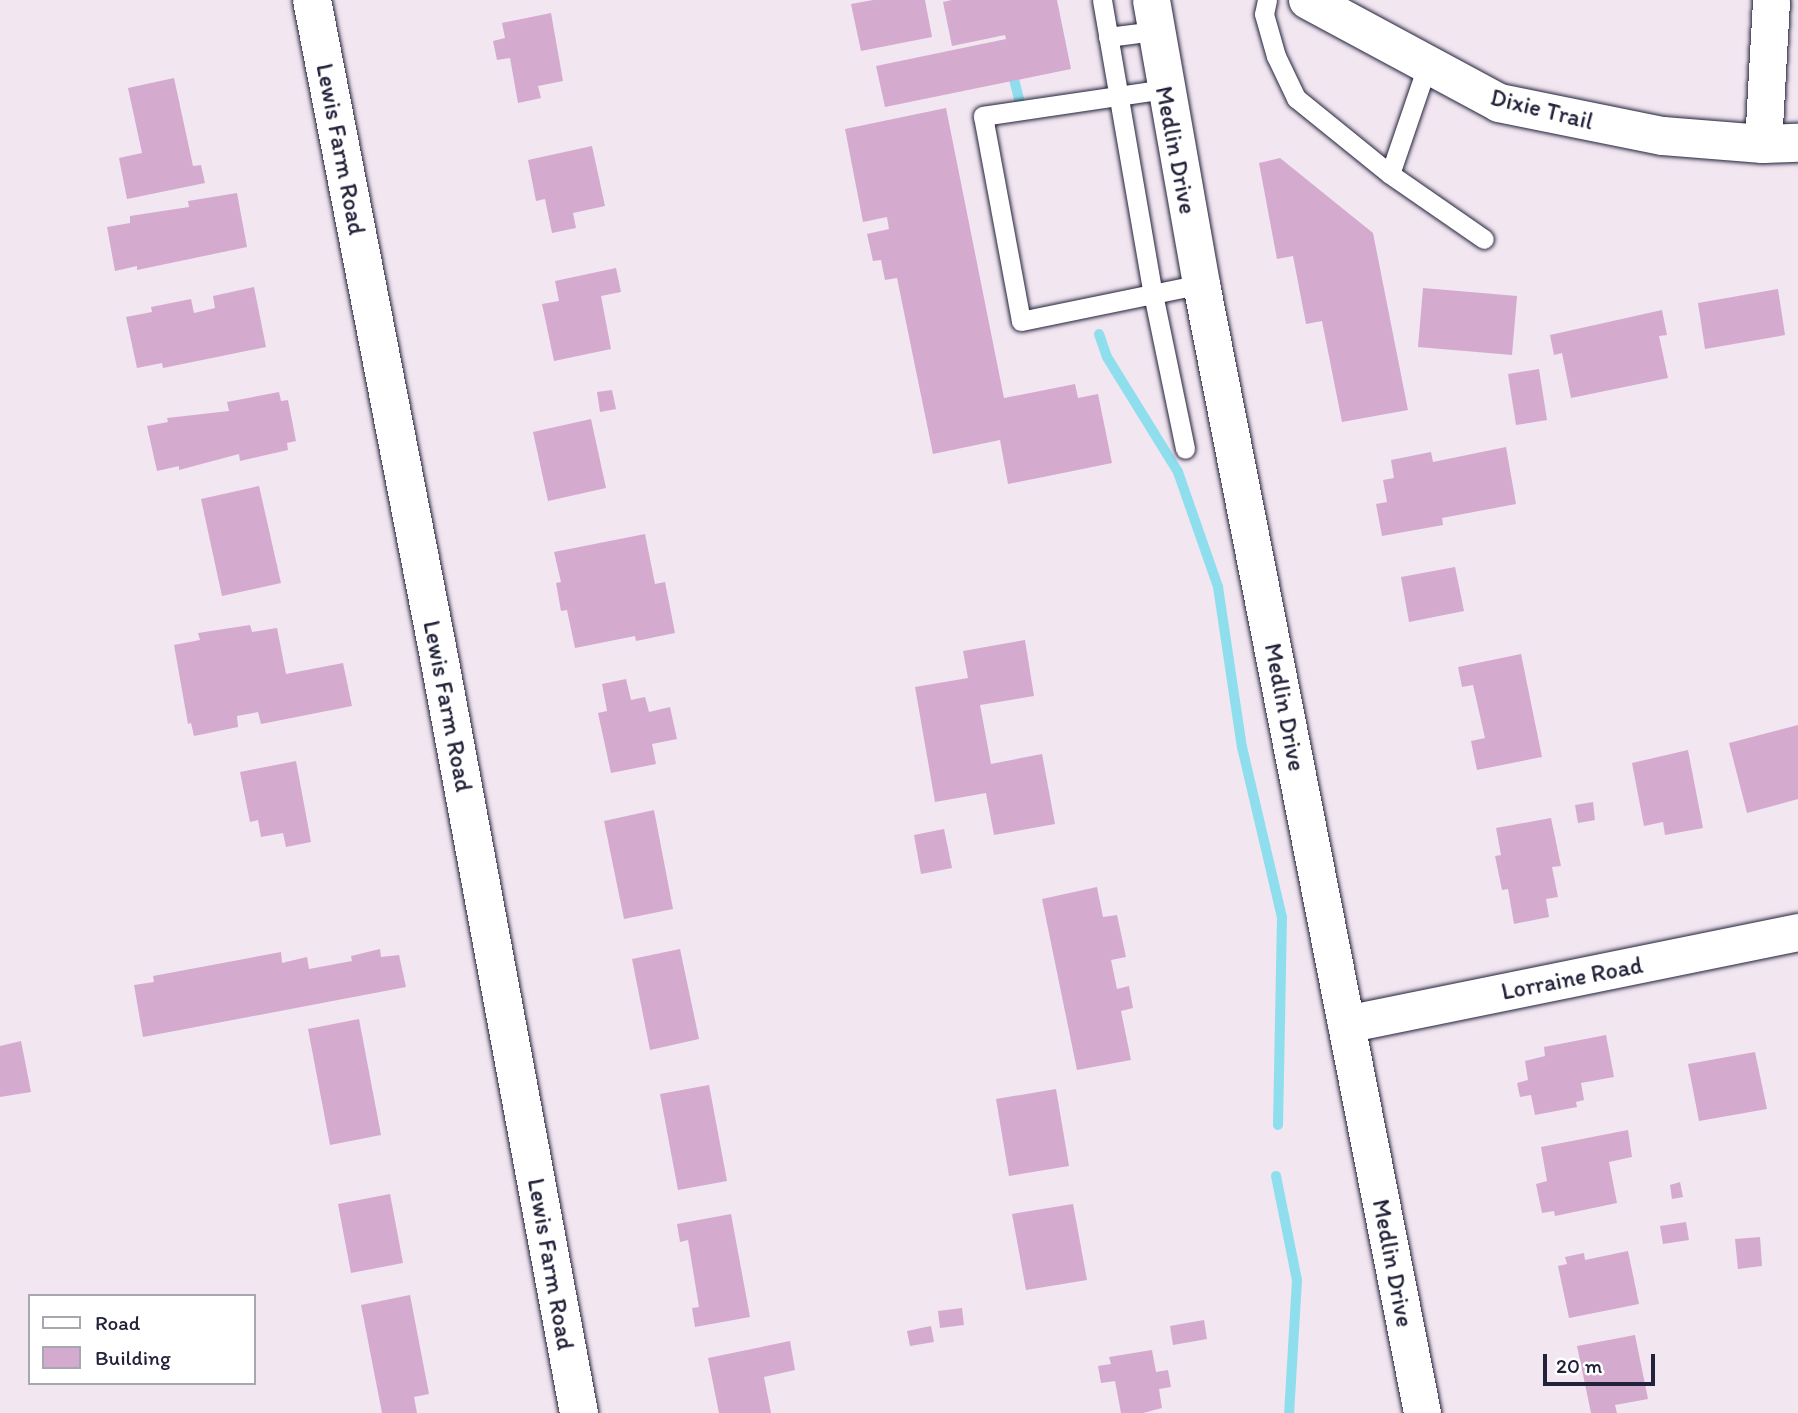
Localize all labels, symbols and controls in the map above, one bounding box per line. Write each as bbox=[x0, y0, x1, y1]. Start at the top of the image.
street label: Lewis Farm Road bbox=[310, 62, 372, 236]
street label: Dixie Trail bbox=[1488, 82, 1596, 136]
street label: Medlin Drive bbox=[1150, 84, 1202, 216]
street label: Lewis Farm Road bbox=[417, 619, 479, 793]
street label: Medlin Drive bbox=[1259, 641, 1311, 773]
street label: Lorraine Road bbox=[1499, 950, 1645, 1006]
street label: Lewis Farm Road bbox=[522, 1177, 580, 1351]
street label: Medlin Drive bbox=[1367, 1197, 1419, 1329]
legend bbox=[28, 1294, 256, 1385]
text: Road bbox=[95, 1310, 140, 1335]
scale bar bbox=[1546, 1340, 1658, 1384]
text: Building bbox=[95, 1345, 171, 1370]
text: 20 m bbox=[1556, 1353, 1602, 1378]

